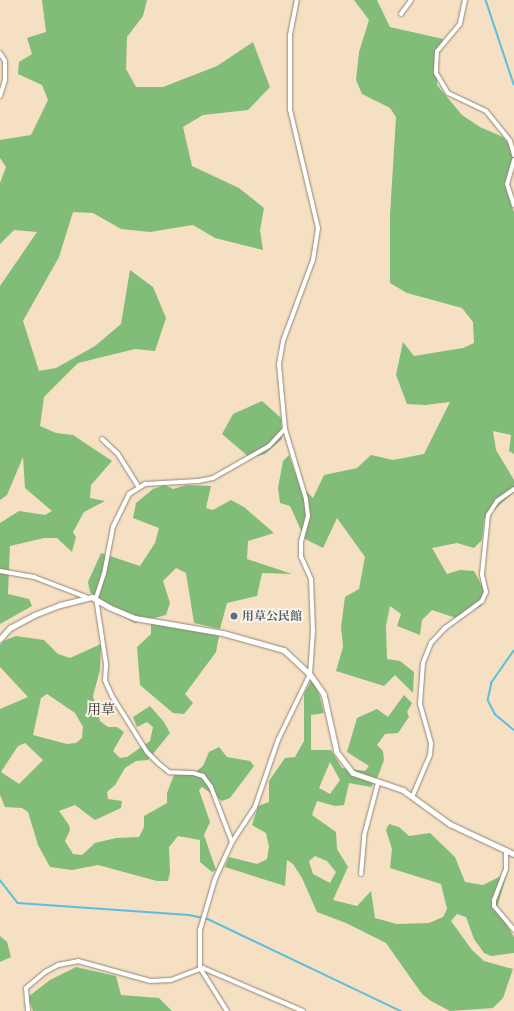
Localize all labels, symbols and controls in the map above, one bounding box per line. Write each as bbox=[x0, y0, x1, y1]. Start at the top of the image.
place label: 用草公民館 bbox=[242, 609, 302, 623]
marker: 用草公民館 bbox=[229, 611, 239, 621]
district label: 用草 bbox=[87, 701, 115, 717]

